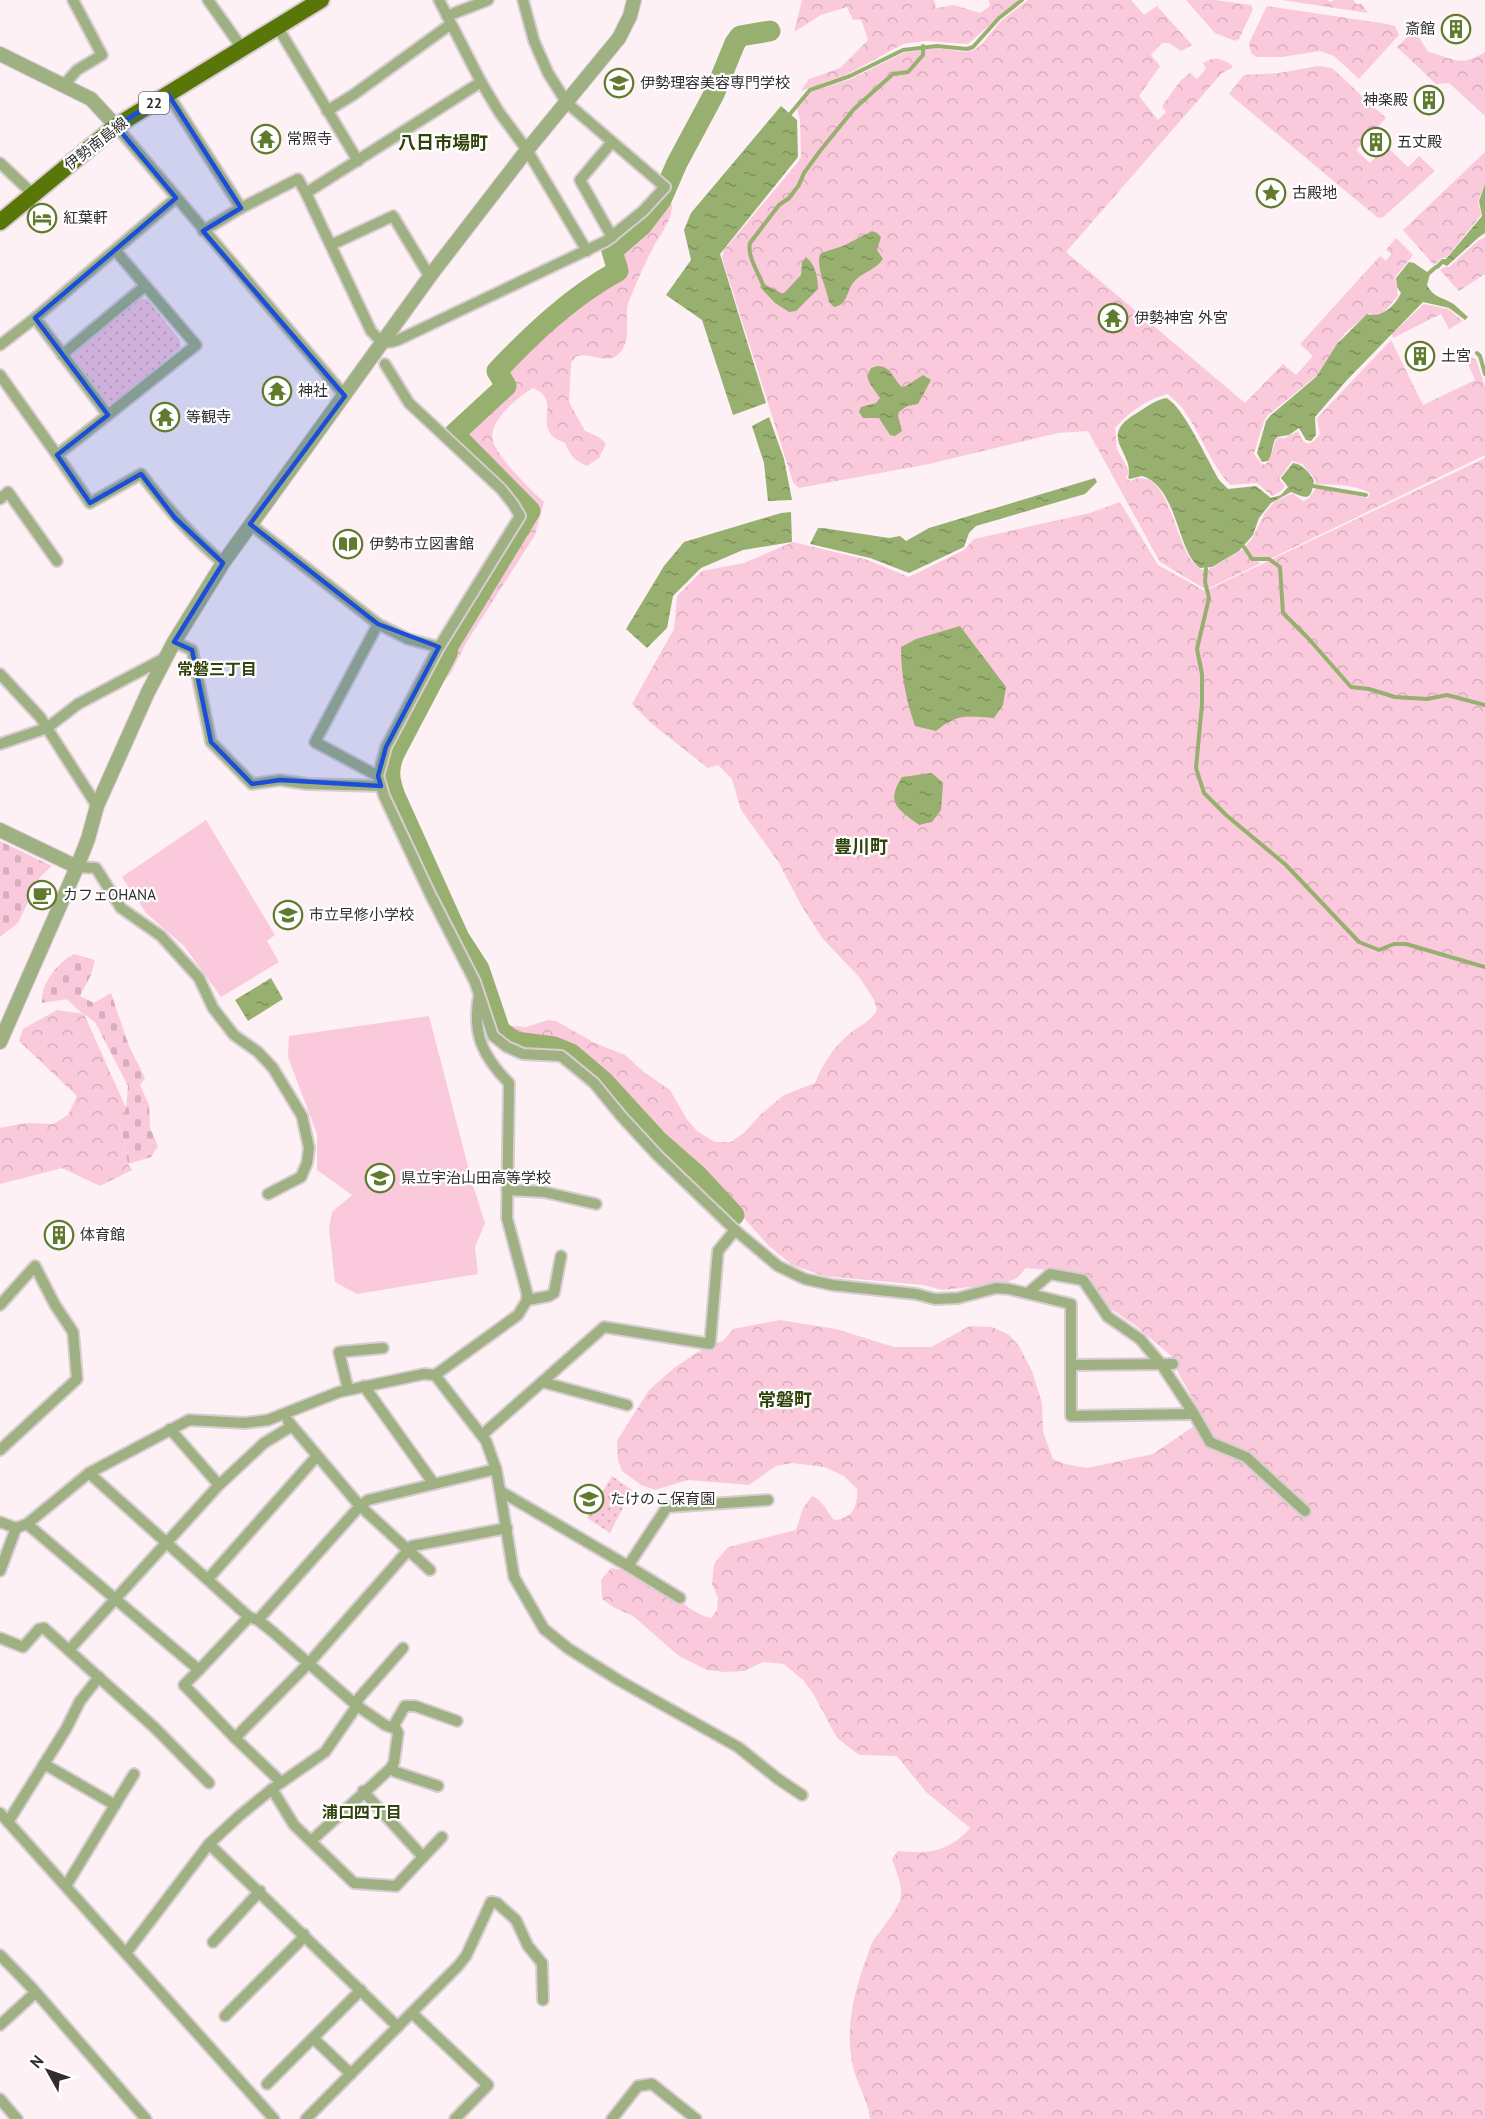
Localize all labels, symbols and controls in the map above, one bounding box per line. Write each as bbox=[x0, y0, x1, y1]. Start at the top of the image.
building icon: 斎館 bbox=[1440, 13, 1472, 45]
place label: 斎館 bbox=[1405, 19, 1435, 38]
school or university icon: 伊勢理容美容専門学校 bbox=[603, 67, 635, 99]
place label: 伊勢理容美容専門学校 bbox=[640, 73, 790, 92]
building icon: 神楽殿 bbox=[1413, 84, 1445, 116]
place label: 神楽殿 bbox=[1363, 90, 1408, 109]
road number: 22 bbox=[139, 92, 169, 114]
street label: 伊勢南島線 bbox=[60, 113, 131, 174]
temple icon: 常照寺 bbox=[250, 123, 282, 155]
building icon: 五丈殿 bbox=[1360, 126, 1392, 158]
place label: 常照寺 bbox=[287, 129, 332, 148]
district label: 八日市場町 bbox=[398, 131, 488, 154]
place label: 五丈殿 bbox=[1397, 132, 1442, 151]
place icon: 古殿地 bbox=[1255, 177, 1287, 209]
place label: 古殿地 bbox=[1292, 183, 1337, 202]
hotel icon: 紅葉軒 bbox=[26, 202, 58, 234]
place label: 紅葉軒 bbox=[63, 208, 108, 227]
temple icon: 伊勢神宮 外宮 bbox=[1097, 302, 1129, 334]
place label: 伊勢神宮 外宮 bbox=[1134, 308, 1228, 327]
building icon: 土宮 bbox=[1404, 340, 1436, 372]
place label: 土宮 bbox=[1441, 346, 1471, 365]
temple icon: 神社 bbox=[261, 375, 293, 407]
place label: 神社 bbox=[298, 381, 328, 400]
temple icon: 等観寺 bbox=[149, 401, 181, 433]
place label: 等観寺 bbox=[186, 407, 231, 426]
library icon: 伊勢市立図書館 bbox=[332, 528, 364, 560]
place label: 伊勢市立図書館 bbox=[369, 534, 474, 553]
district label: 常磐三丁目 bbox=[177, 659, 257, 679]
district label: 豊川町 bbox=[834, 835, 888, 858]
cafe icon: カフェOHANA bbox=[26, 879, 58, 911]
place label: カフェOHANA bbox=[63, 885, 156, 904]
school or university icon: 市立早修小学校 bbox=[272, 899, 304, 931]
place label: 市立早修小学校 bbox=[309, 905, 414, 924]
school or university icon: 県立宇治山田高等学校 bbox=[364, 1162, 396, 1194]
place label: 県立宇治山田高等学校 bbox=[401, 1168, 551, 1187]
building icon: 体育館 bbox=[43, 1219, 75, 1251]
place label: 体育館 bbox=[80, 1225, 125, 1244]
district label: 常磐町 bbox=[758, 1388, 812, 1411]
school or university icon: たけのこ保育園 bbox=[573, 1483, 605, 1515]
place label: たけのこ保育園 bbox=[610, 1489, 715, 1508]
district label: 浦口四丁目 bbox=[322, 1802, 402, 1822]
north arrow bbox=[18, 2041, 78, 2101]
text: N bbox=[25, 2051, 48, 2072]

